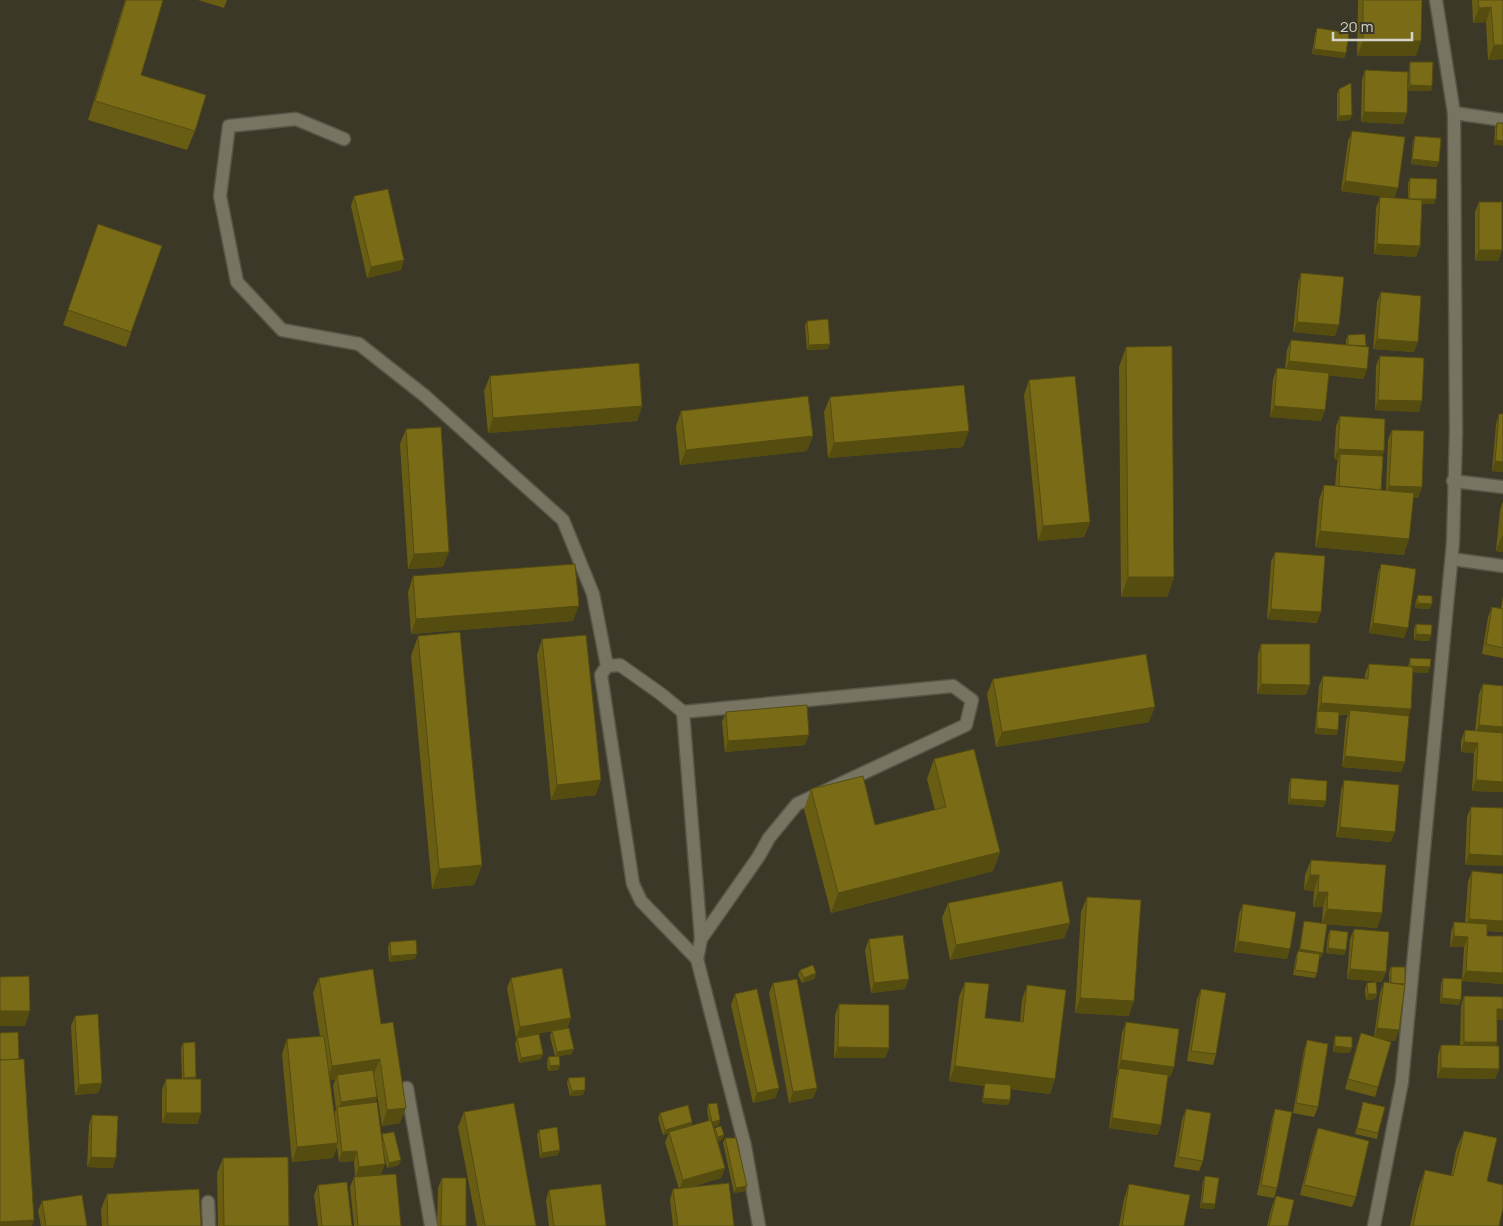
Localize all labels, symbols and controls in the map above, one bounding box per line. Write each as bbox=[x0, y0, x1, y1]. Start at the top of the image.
scale bar bbox=[1333, 10, 1412, 42]
text: 20 m bbox=[1340, 16, 1373, 37]

